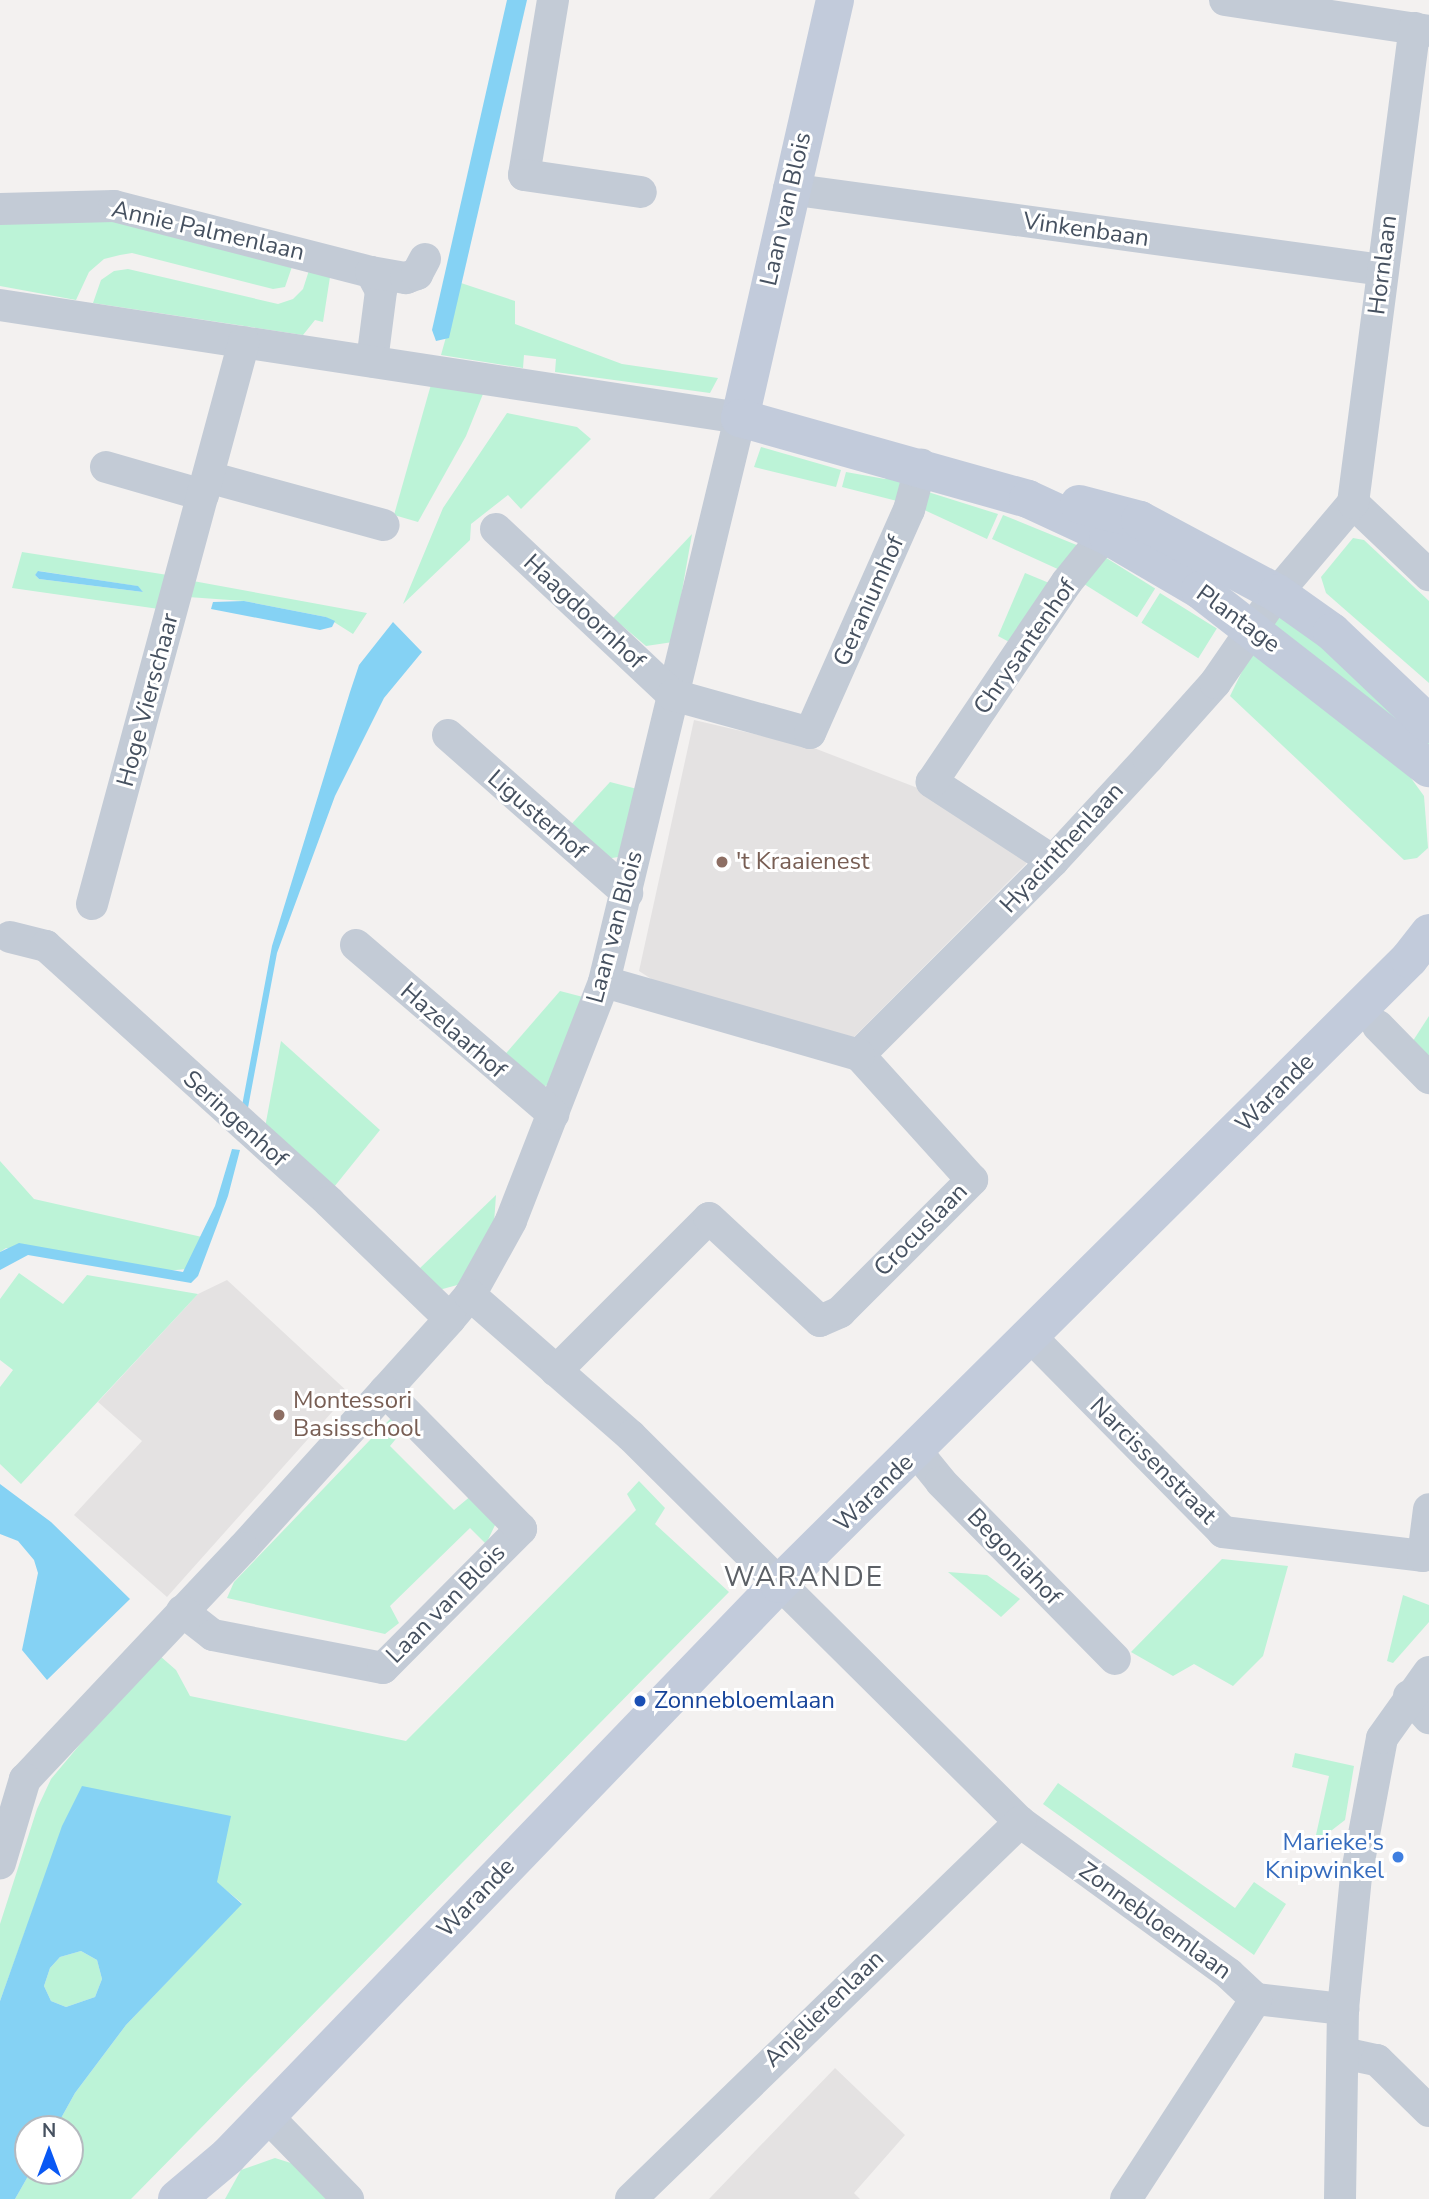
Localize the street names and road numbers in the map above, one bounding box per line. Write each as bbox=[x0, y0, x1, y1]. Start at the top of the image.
street label: Laan van Blois bbox=[754, 129, 818, 289]
street label: Annie Palmenlaan bbox=[109, 195, 307, 267]
street label: Vinkenbaan bbox=[1021, 207, 1151, 253]
street label: Hornlaan bbox=[1363, 214, 1403, 316]
street label: Geraniumhof bbox=[827, 531, 911, 671]
street label: Haagdoornhof bbox=[517, 548, 651, 676]
street label: Chrysantenhof bbox=[968, 574, 1082, 720]
street label: Plantage bbox=[1190, 579, 1286, 659]
street label: Hoge Vierschaar bbox=[111, 610, 185, 790]
street label: Ligusterhof bbox=[482, 764, 592, 866]
street label: Hyacinthenlaan bbox=[994, 777, 1130, 919]
street label: Laan van Blois bbox=[581, 848, 649, 1006]
street label: Hazelaarhof bbox=[394, 977, 512, 1085]
street label: Warande bbox=[1230, 1048, 1320, 1138]
street label: Seringenhof bbox=[177, 1065, 293, 1173]
street label: Crocuslaan bbox=[868, 1177, 974, 1283]
street label: Narcissenstraat bbox=[1084, 1392, 1222, 1530]
street label: Warande bbox=[828, 1448, 920, 1538]
street label: Begoniahof bbox=[961, 1503, 1067, 1611]
street label: Laan van Blois bbox=[380, 1538, 512, 1670]
street label: Warande bbox=[431, 1852, 521, 1944]
street label: Zonnebloemlaan bbox=[1073, 1856, 1237, 1986]
street label: Anjelierenlaan bbox=[758, 1944, 890, 2074]

